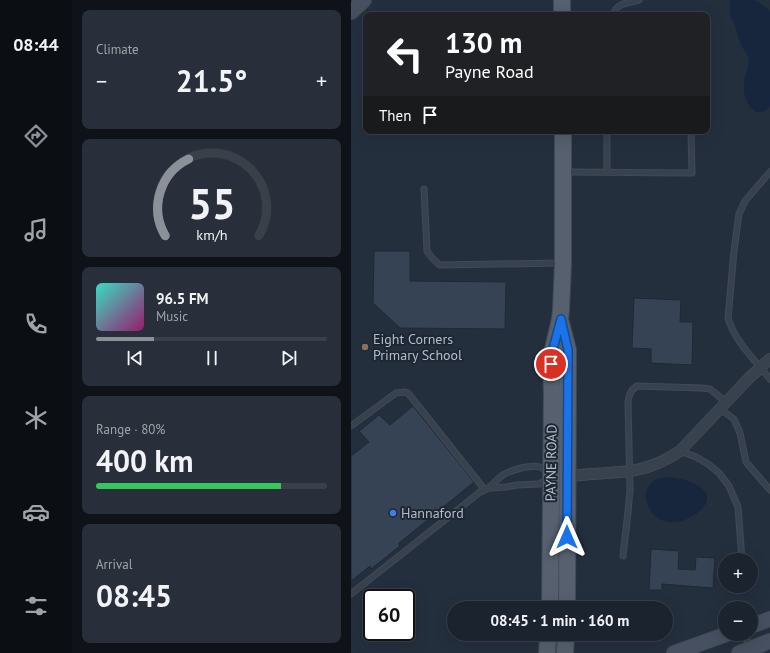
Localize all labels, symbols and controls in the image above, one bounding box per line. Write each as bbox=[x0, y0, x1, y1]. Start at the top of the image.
text: 130 m bbox=[445, 24, 522, 61]
icon: left bbox=[379, 28, 431, 80]
text: 08:44 bbox=[13, 33, 59, 56]
text: Climate bbox=[96, 41, 139, 58]
text: Payne Road bbox=[445, 60, 534, 83]
text: 21.5° bbox=[176, 61, 247, 100]
text: − bbox=[96, 67, 107, 95]
text: + bbox=[316, 67, 327, 95]
icon: arrive bbox=[419, 104, 441, 126]
text: Then bbox=[379, 106, 411, 125]
icon: directions bbox=[22, 122, 50, 150]
text: 55 bbox=[188, 177, 235, 230]
icon: music bbox=[22, 216, 50, 244]
text: km/h bbox=[196, 224, 227, 243]
text: 96.5 FM bbox=[156, 289, 209, 308]
text: Music bbox=[156, 308, 188, 325]
icon: phone bbox=[22, 310, 50, 338]
place label: Eight Corners Primary School bbox=[373, 330, 462, 364]
marker: Eight Corners Primary School bbox=[360, 342, 370, 352]
icon: previous bbox=[124, 347, 146, 369]
icon: pause bbox=[201, 347, 223, 369]
icon: next bbox=[278, 347, 300, 369]
pin bbox=[534, 347, 568, 381]
icon: arrive bbox=[540, 353, 562, 375]
icon: climate bbox=[22, 404, 50, 432]
text: Range · 80% bbox=[96, 421, 165, 438]
street label: PAYNE ROAD bbox=[541, 424, 561, 502]
text: 400 km bbox=[96, 441, 194, 480]
icon: car bbox=[22, 498, 50, 526]
place label: Hannaford bbox=[401, 504, 464, 522]
marker: Hannaford bbox=[388, 508, 398, 518]
position arrow bbox=[546, 516, 588, 558]
map controls bbox=[718, 553, 758, 641]
button: + bbox=[718, 553, 758, 593]
text: Arrival bbox=[96, 556, 132, 573]
text: 08:45 bbox=[96, 576, 172, 615]
speed limit sign: 60 bbox=[363, 589, 415, 641]
icon: filters bbox=[22, 592, 50, 620]
button: − bbox=[718, 601, 758, 641]
text: 08:45 · 1 min · 160 m bbox=[491, 611, 629, 630]

